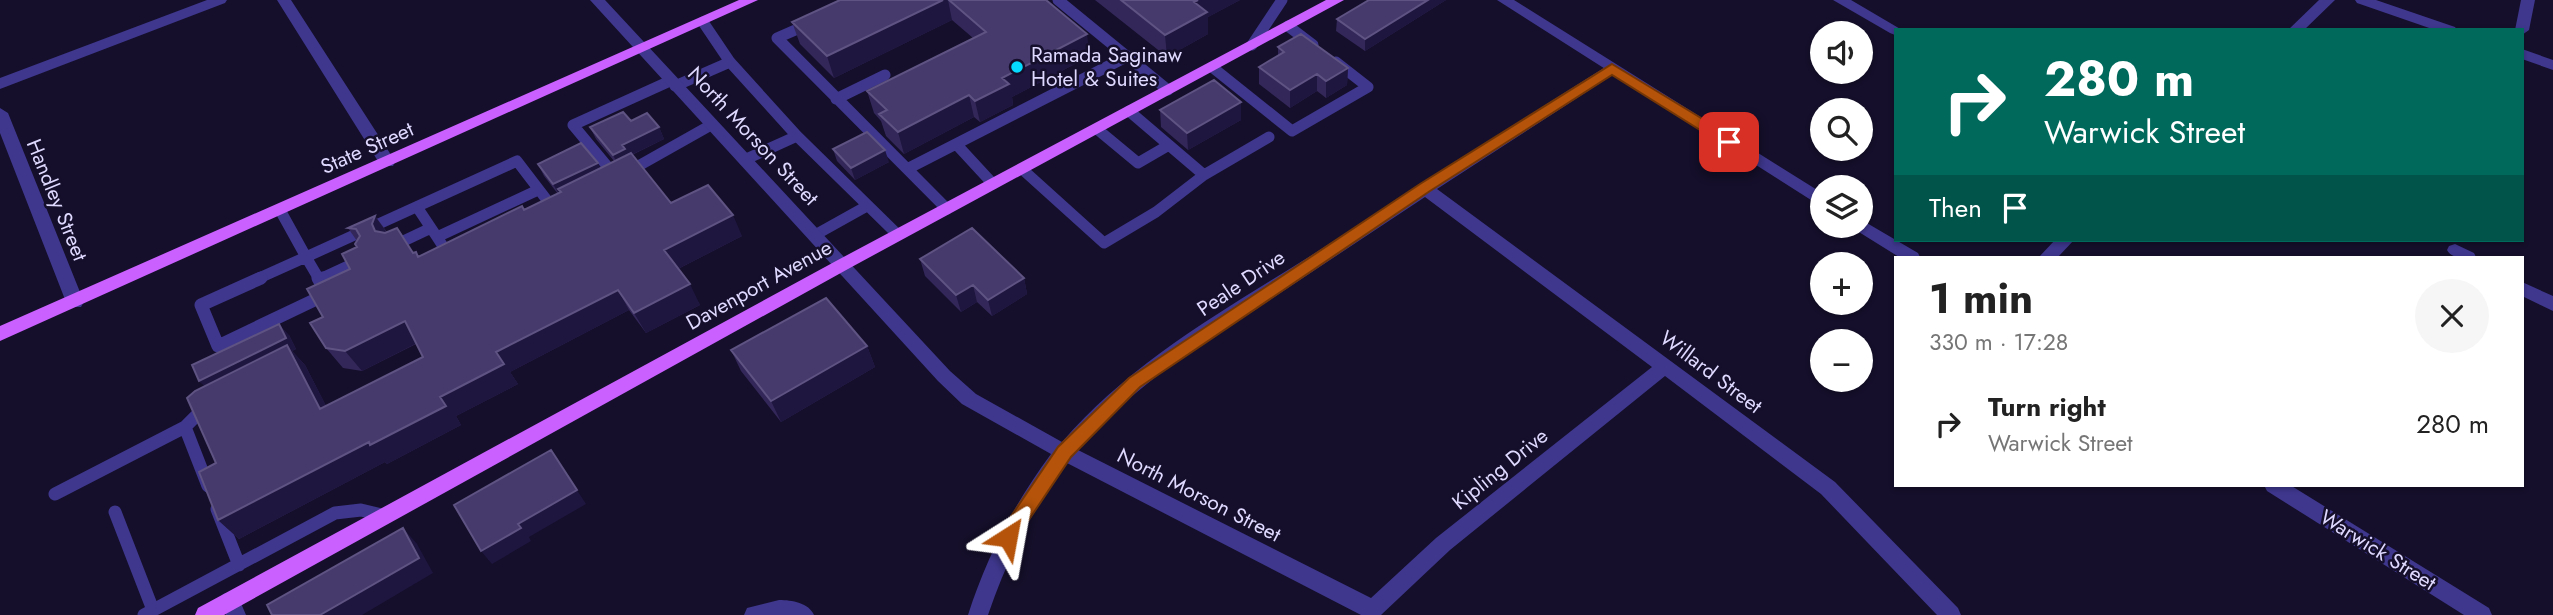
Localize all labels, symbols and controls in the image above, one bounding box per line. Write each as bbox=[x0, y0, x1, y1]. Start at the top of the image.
map controls bbox=[1810, 21, 1873, 392]
button: sound bbox=[1810, 21, 1873, 84]
place label: Ramada Saginaw Hotel & Suites bbox=[1031, 40, 1183, 94]
text: 280 m bbox=[2044, 44, 2194, 114]
icon: right bbox=[1929, 56, 2020, 147]
marker: Ramada Saginaw Hotel & Suites bbox=[1009, 59, 1025, 75]
street label: North Morson Street bbox=[681, 60, 825, 212]
button: search bbox=[1810, 98, 1873, 161]
text: Warwick Street bbox=[2044, 109, 2245, 155]
pin bbox=[1699, 112, 1759, 172]
street label: State Street bbox=[316, 114, 418, 182]
icon: arrive bbox=[1710, 123, 1748, 161]
street label: Handley Street bbox=[19, 135, 95, 265]
button: layers bbox=[1810, 175, 1873, 238]
text: Then bbox=[1929, 189, 1982, 227]
icon: arrive bbox=[1996, 189, 2034, 227]
street label: Davenport Avenue bbox=[681, 232, 837, 337]
street label: Peale Drive bbox=[1191, 242, 1291, 324]
button: + bbox=[1810, 252, 1873, 315]
text: 1 min bbox=[1929, 268, 2033, 329]
button: close bbox=[2415, 279, 2489, 353]
street label: Willard Street bbox=[1653, 323, 1769, 421]
text: 330 m · 17:28 bbox=[1929, 325, 2068, 359]
button: − bbox=[1810, 329, 1873, 392]
text: Turn right bbox=[1988, 388, 2106, 426]
icon: right bbox=[1929, 405, 1967, 443]
text: 280 m bbox=[2416, 405, 2489, 443]
street label: Kipling Drive bbox=[1446, 421, 1554, 517]
text: Warwick Street bbox=[1988, 426, 2133, 460]
street label: North Morson Street bbox=[1112, 441, 1286, 549]
position arrow bbox=[971, 500, 1045, 574]
street label: Warwick Street bbox=[2314, 502, 2442, 598]

